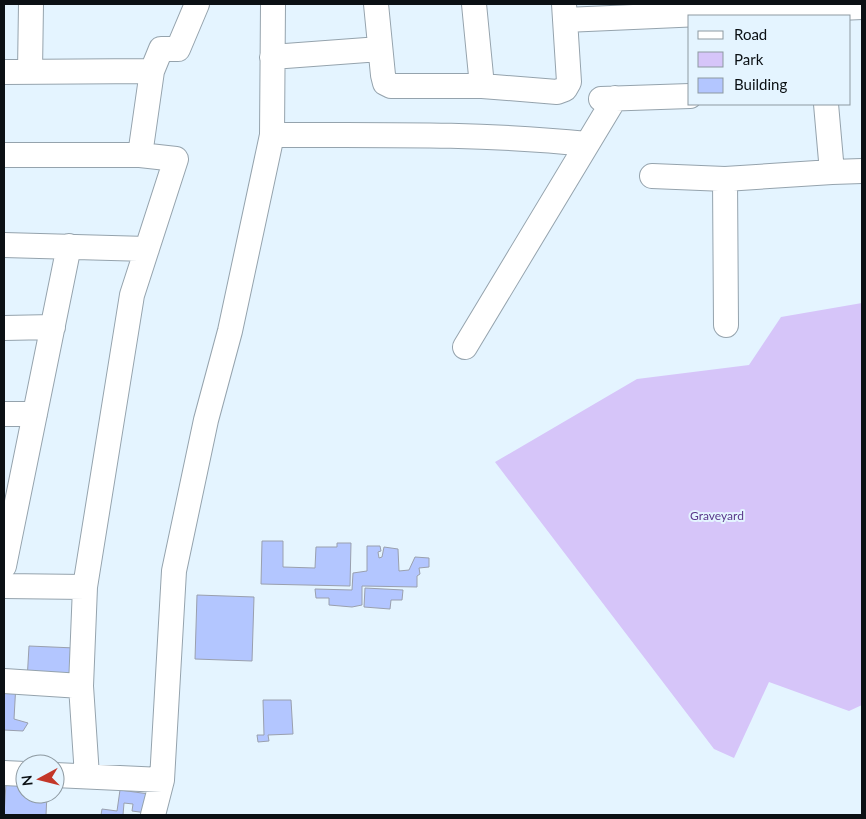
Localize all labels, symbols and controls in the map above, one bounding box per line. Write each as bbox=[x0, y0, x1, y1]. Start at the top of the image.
legend bbox=[688, 15, 851, 105]
text: Road bbox=[734, 25, 767, 43]
text: Park bbox=[734, 50, 764, 68]
text: Building bbox=[734, 75, 787, 93]
park label: Graveyard bbox=[690, 508, 744, 523]
north arrow bbox=[15, 754, 65, 804]
text: N bbox=[18, 774, 36, 787]

